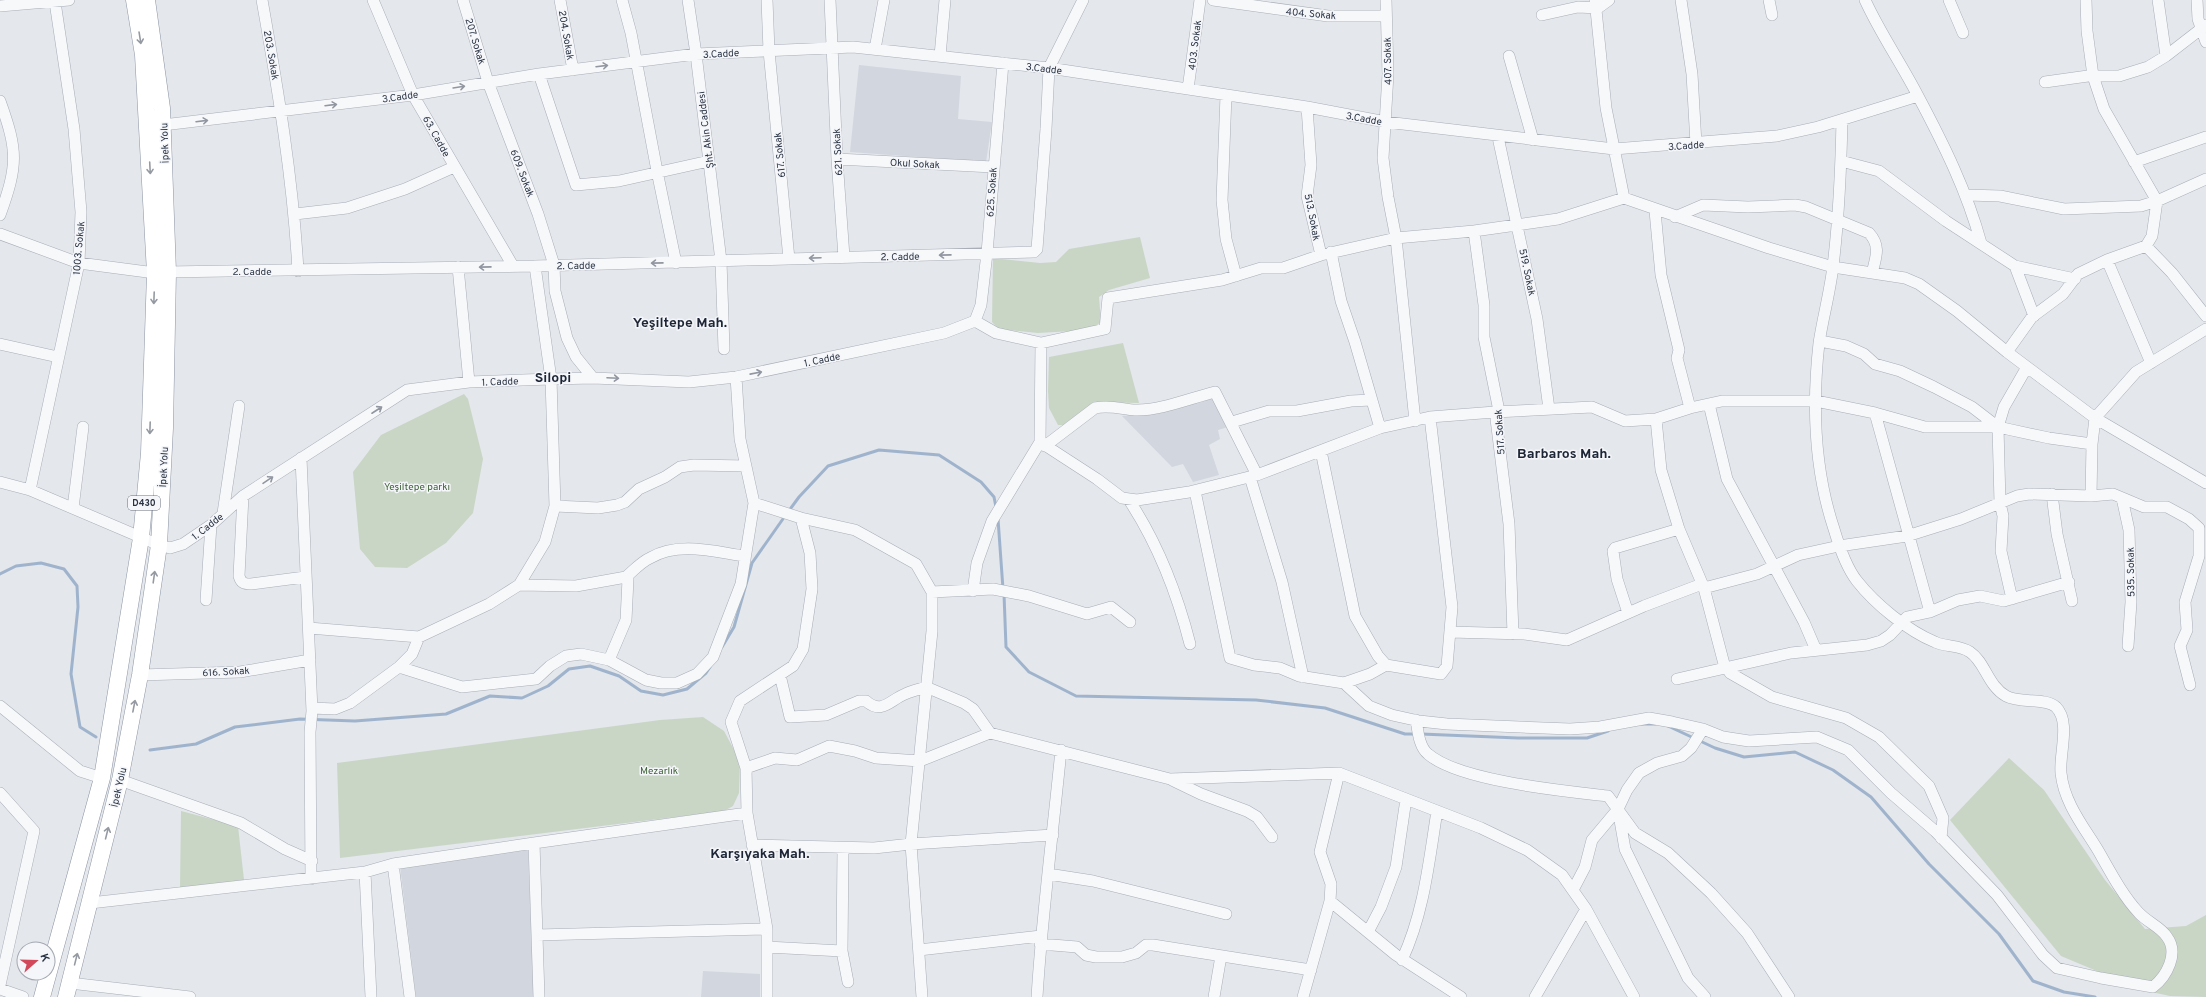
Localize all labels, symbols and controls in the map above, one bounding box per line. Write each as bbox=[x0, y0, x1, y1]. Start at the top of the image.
street label: 404. Sokak bbox=[1285, 6, 1337, 23]
street label: 204. Sokak bbox=[555, 9, 576, 61]
street label: 207. Sokak bbox=[461, 17, 488, 66]
street label: 403. Sokak bbox=[1186, 19, 1205, 71]
street label: 203. Sokak bbox=[260, 29, 281, 81]
one-way arrow bbox=[136, 32, 144, 45]
street label: 407. Sokak bbox=[1382, 37, 1395, 85]
street label: 3.Cadde bbox=[703, 47, 740, 62]
street label: 3.Cadde bbox=[1025, 61, 1063, 78]
one-way arrow bbox=[595, 62, 608, 70]
one-way arrow bbox=[453, 83, 466, 91]
street label: 3.Cadde bbox=[381, 89, 419, 106]
street label: Şht. Akin Caddesi bbox=[695, 91, 718, 169]
one-way arrow bbox=[324, 101, 337, 109]
street label: 3.Cadde bbox=[1345, 110, 1383, 129]
street label: 63. Cadde bbox=[419, 114, 452, 160]
one-way arrow bbox=[195, 117, 208, 124]
street label: İpek Yolu bbox=[158, 122, 173, 163]
street label: 621. Sokak bbox=[831, 128, 846, 176]
street label: 617. Sokak bbox=[772, 132, 789, 178]
street label: 3.Cadde bbox=[1668, 139, 1705, 154]
street label: 609. Sokak bbox=[507, 148, 537, 199]
street label: Okul Sokak bbox=[890, 157, 940, 172]
one-way arrow bbox=[146, 161, 153, 174]
street label: 625. Sokak bbox=[984, 167, 1001, 217]
street label: 513. Sokak bbox=[1301, 193, 1322, 242]
street label: 1003. Sokak bbox=[71, 221, 88, 276]
street label: 519. Sokak bbox=[1515, 248, 1538, 297]
street label: 2. Cadde bbox=[880, 251, 920, 264]
one-way arrow bbox=[939, 251, 952, 258]
one-way arrow bbox=[809, 254, 822, 262]
one-way arrow bbox=[651, 259, 664, 267]
street label: 2. Cadde bbox=[556, 260, 596, 273]
one-way arrow bbox=[479, 263, 492, 270]
street label: 2. Cadde bbox=[232, 266, 272, 279]
one-way arrow bbox=[151, 291, 158, 304]
district label: Yeşiltepe Mah. bbox=[633, 315, 727, 332]
street label: 1. Cadde bbox=[803, 350, 842, 371]
one-way arrow bbox=[749, 369, 762, 377]
district label: Silopi bbox=[535, 370, 571, 387]
street label: 1. Cadde bbox=[481, 375, 519, 390]
one-way arrow bbox=[606, 375, 619, 382]
one-way arrow bbox=[371, 405, 383, 413]
street label: 517. Sokak bbox=[1492, 409, 1509, 455]
one-way arrow bbox=[146, 421, 153, 434]
street label: İpek Yolu bbox=[157, 446, 172, 488]
district label: Barbaros Mah. bbox=[1517, 446, 1611, 463]
one-way arrow bbox=[262, 476, 273, 484]
park label: Yeşiltepe parkı bbox=[384, 481, 450, 494]
road number: D430 bbox=[128, 496, 160, 510]
street label: 1. Cadde bbox=[189, 511, 226, 544]
street label: 535. Sokak bbox=[2125, 547, 2138, 597]
one-way arrow bbox=[150, 571, 158, 584]
street label: 616. Sokak bbox=[202, 665, 250, 680]
one-way arrow bbox=[130, 700, 138, 713]
park label: Mezarlık bbox=[640, 765, 678, 778]
street label: İpek Yolu bbox=[109, 766, 130, 809]
one-way arrow bbox=[104, 827, 112, 840]
district label: Karşıyaka Mah. bbox=[710, 846, 810, 863]
north arrow bbox=[16, 941, 56, 981]
text: K bbox=[37, 952, 52, 964]
one-way arrow bbox=[72, 953, 80, 966]

